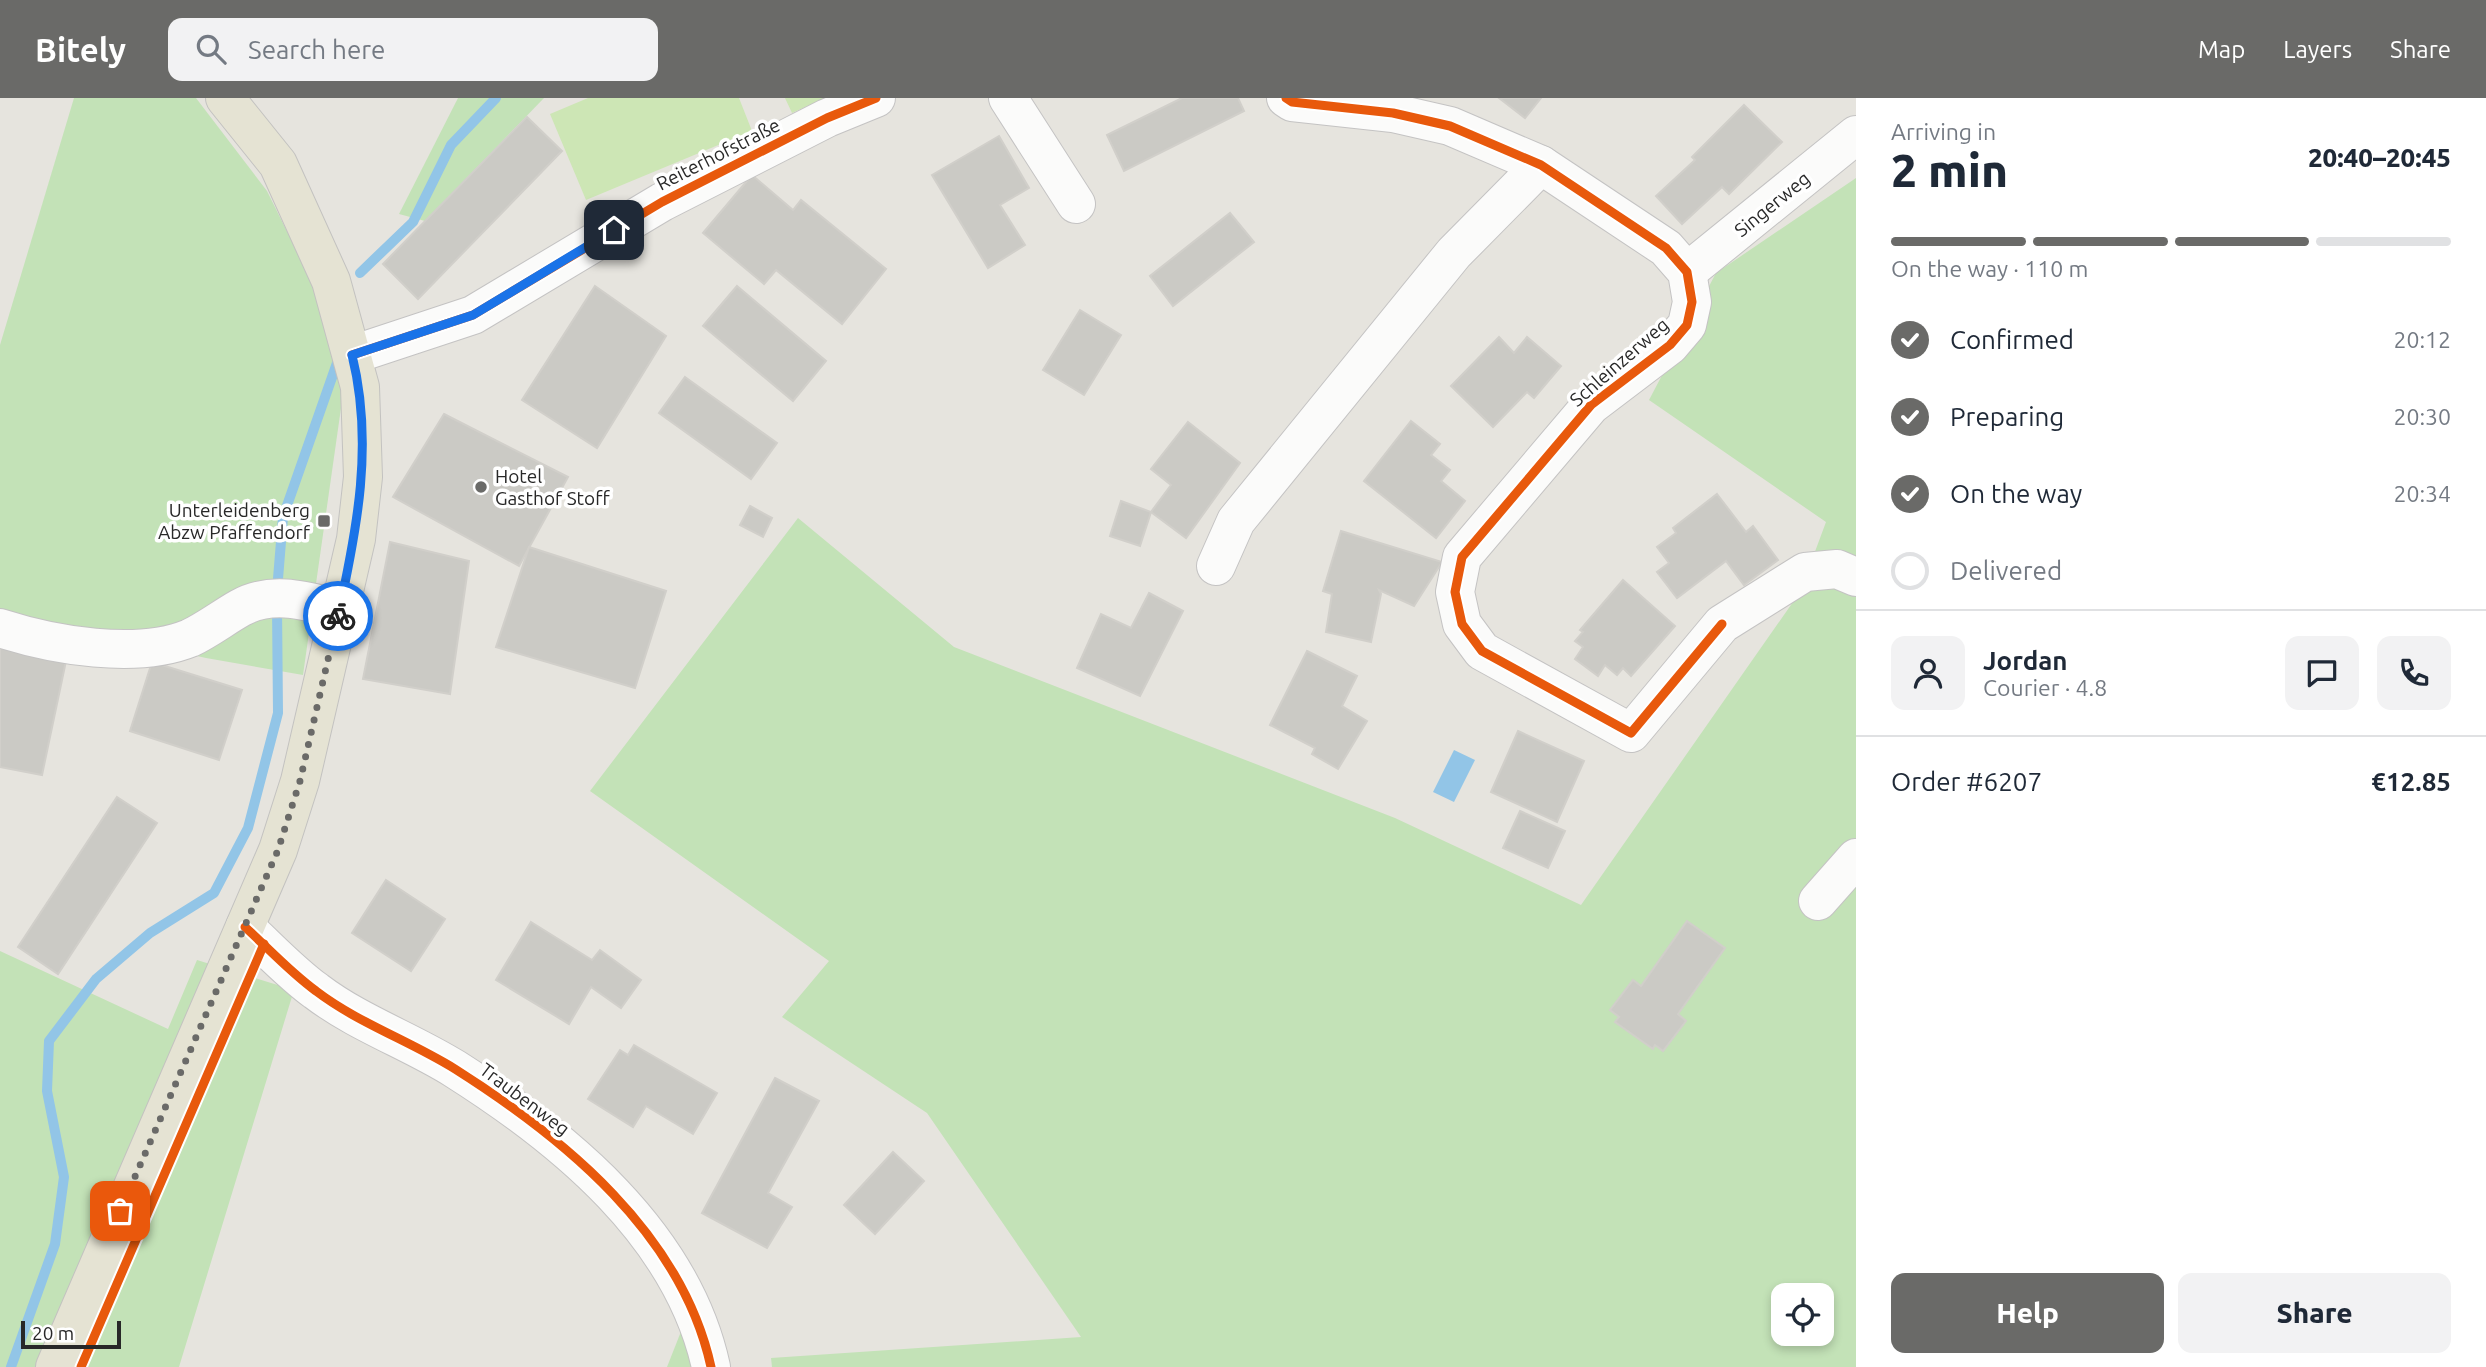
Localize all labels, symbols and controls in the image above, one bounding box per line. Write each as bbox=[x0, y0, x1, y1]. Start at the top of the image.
search box bbox=[168, 18, 658, 81]
icon: search bbox=[192, 30, 230, 68]
text: Bitely bbox=[35, 31, 126, 68]
text: Search here bbox=[248, 35, 385, 64]
text: Map bbox=[2198, 36, 2245, 63]
text: Layers bbox=[2283, 36, 2352, 63]
text: Share bbox=[2390, 36, 2451, 63]
street label: Reiterhofstraße bbox=[652, 113, 784, 195]
text: Arriving in bbox=[1891, 119, 1996, 144]
text: 20:40–20:45 bbox=[2308, 143, 2451, 172]
text: 2 min bbox=[1891, 144, 2008, 196]
street label: Singerweg bbox=[1730, 167, 1814, 241]
pin bbox=[584, 200, 644, 260]
icon: home bbox=[595, 211, 633, 249]
text: On the way · 110 m bbox=[1891, 256, 2088, 281]
street label: Schleinzerweg bbox=[1565, 313, 1673, 411]
icon: check bbox=[1891, 321, 1929, 359]
text: Confirmed bbox=[1950, 325, 2074, 354]
text: 20:12 bbox=[2393, 327, 2451, 352]
icon: check bbox=[1891, 398, 1929, 436]
text: Preparing bbox=[1950, 402, 2064, 431]
text: 20:30 bbox=[2393, 404, 2451, 429]
place label: Hotel Gasthof Stoff bbox=[495, 465, 610, 509]
icon: check bbox=[1891, 475, 1929, 513]
marker: Hotel Gasthof Stoff bbox=[473, 479, 489, 495]
text: On the way bbox=[1950, 479, 2082, 508]
text: 20:34 bbox=[2393, 481, 2451, 506]
place label: Unterleidenberg Abzw Pfaffendorf bbox=[158, 499, 311, 543]
marker: Unterleidenberg Abzw Pfaffendorf bbox=[316, 513, 332, 529]
text: Delivered bbox=[1950, 556, 2062, 585]
courier bbox=[303, 581, 373, 651]
icon: bike bbox=[319, 597, 357, 635]
button: person bbox=[1891, 636, 1965, 710]
button: chat bbox=[2285, 636, 2359, 710]
button: phone bbox=[2377, 636, 2451, 710]
text: Jordan bbox=[1983, 646, 2068, 675]
text: Courier · 4.8 bbox=[1983, 675, 2107, 700]
text: Order #6207 bbox=[1891, 767, 2042, 796]
text: €12.85 bbox=[2371, 767, 2451, 796]
street label: Traubenweg bbox=[476, 1058, 574, 1140]
pin bbox=[90, 1181, 150, 1241]
icon: bag bbox=[101, 1192, 139, 1230]
button: Help bbox=[1891, 1273, 2164, 1353]
button: Share bbox=[2178, 1273, 2451, 1353]
map controls bbox=[1771, 1283, 1834, 1346]
button: locate bbox=[1771, 1283, 1834, 1346]
scale bar bbox=[21, 1318, 121, 1350]
text: 20 m bbox=[32, 1322, 74, 1344]

